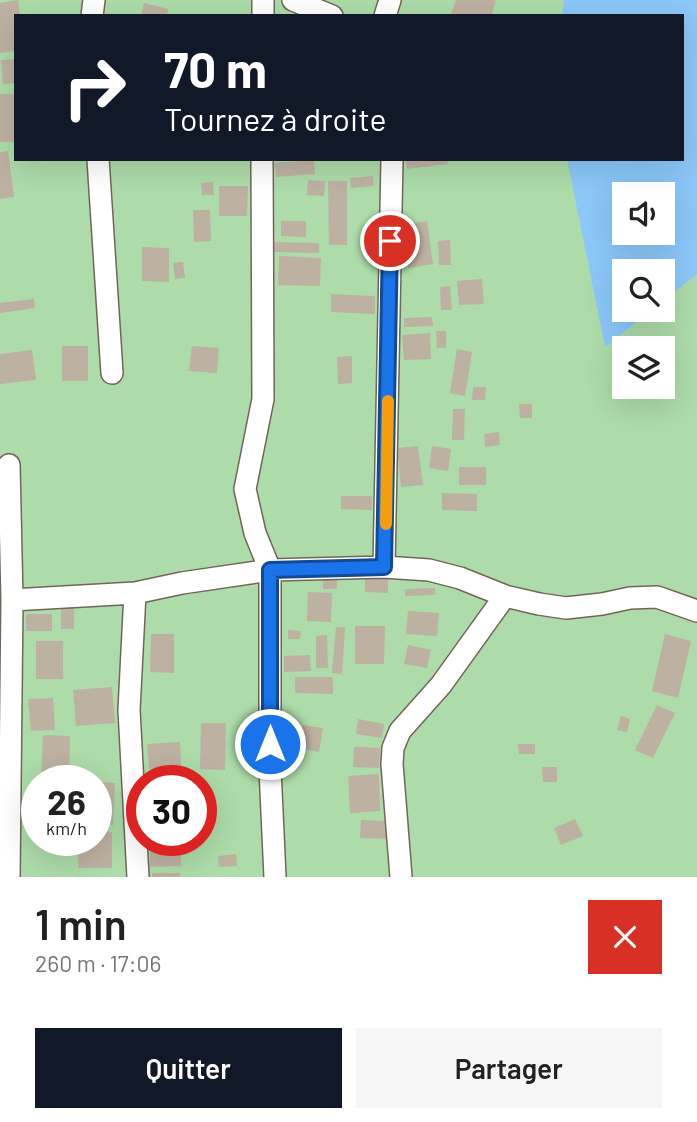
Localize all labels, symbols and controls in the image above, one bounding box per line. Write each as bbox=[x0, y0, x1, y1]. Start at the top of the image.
text: 70 m bbox=[164, 39, 267, 98]
icon: right bbox=[49, 42, 140, 133]
text: Tournez à droite bbox=[164, 99, 386, 137]
map controls bbox=[612, 182, 675, 399]
button: sound bbox=[612, 182, 675, 245]
pin bbox=[360, 211, 420, 271]
icon: arrive bbox=[371, 222, 409, 260]
button: search bbox=[612, 259, 675, 322]
button: layers bbox=[612, 336, 675, 399]
position arrow bbox=[233, 707, 307, 781]
speed limit sign: 30 bbox=[126, 765, 217, 856]
text: 26 bbox=[47, 780, 86, 822]
text: km/h bbox=[46, 817, 87, 839]
text: 1 min bbox=[35, 898, 127, 948]
button: close bbox=[588, 900, 662, 974]
text: 260 m · 17:06 bbox=[35, 949, 161, 977]
button: Quitter bbox=[35, 1028, 342, 1108]
button: Partager bbox=[356, 1028, 662, 1108]

